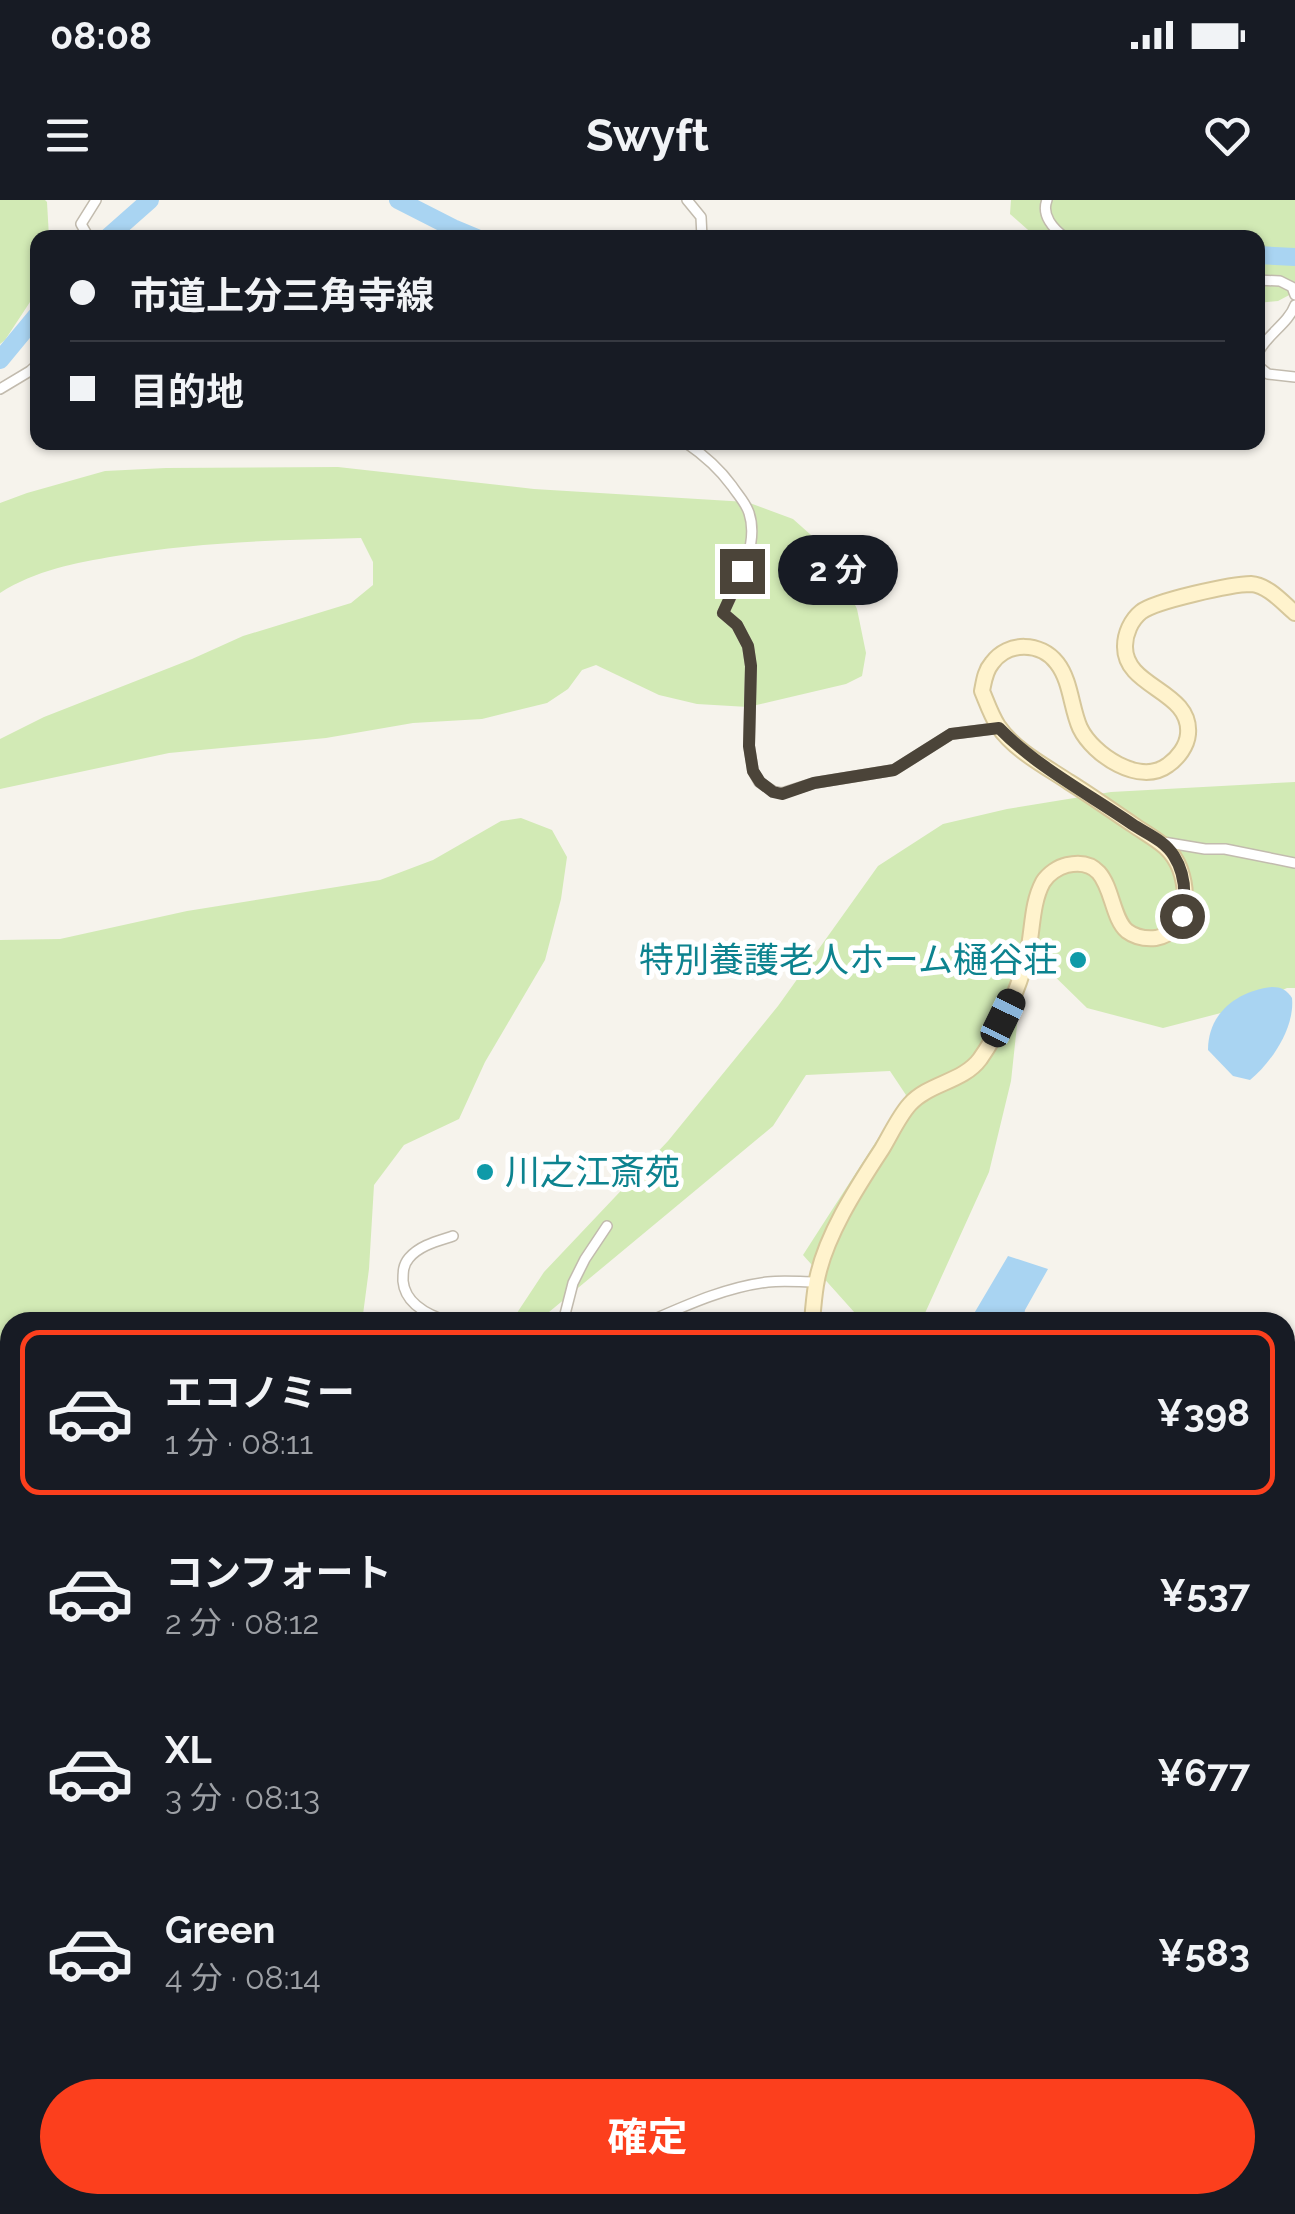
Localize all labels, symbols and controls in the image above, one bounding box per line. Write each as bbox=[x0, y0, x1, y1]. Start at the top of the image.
text: 08:08 bbox=[50, 13, 152, 58]
icon: menu bbox=[40, 108, 95, 163]
icon: heart bbox=[1200, 108, 1255, 163]
text: Swyft bbox=[586, 109, 709, 162]
text: 市道上分三角寺線 bbox=[130, 273, 434, 318]
text: 目的地 bbox=[130, 369, 244, 414]
callout: 2 分 bbox=[777, 536, 897, 606]
route end bbox=[720, 549, 765, 594]
text: 2 分 bbox=[809, 551, 867, 588]
route start bbox=[1160, 894, 1205, 939]
place label: 特別養護老人ホーム樋谷荘 bbox=[639, 939, 1058, 980]
marker: 特別養護老人ホーム樋谷荘 bbox=[1067, 949, 1089, 971]
car bbox=[976, 984, 1030, 1052]
place label: 川之江斎苑 bbox=[505, 1151, 680, 1192]
marker: 川之江斎苑 bbox=[474, 1161, 496, 1183]
icon: car bbox=[45, 1368, 135, 1458]
text: エコノミー bbox=[165, 1370, 355, 1415]
text: ¥398 bbox=[1156, 1390, 1250, 1435]
text: 1 分 · 08:11 bbox=[165, 1424, 313, 1461]
icon: car bbox=[45, 1548, 135, 1638]
text: コンフォート bbox=[165, 1550, 392, 1595]
text: ¥537 bbox=[1159, 1570, 1250, 1615]
text: 2 分 · 08:12 bbox=[165, 1604, 319, 1641]
text: XL bbox=[165, 1727, 212, 1772]
icon: car bbox=[45, 1728, 135, 1818]
text: ¥677 bbox=[1157, 1750, 1250, 1795]
text: 3 分 · 08:13 bbox=[165, 1779, 320, 1816]
text: Green bbox=[165, 1907, 275, 1952]
icon: car bbox=[45, 1908, 135, 1998]
text: ¥583 bbox=[1158, 1930, 1250, 1975]
text: 4 分 · 08:14 bbox=[165, 1959, 321, 1996]
button: 確定 bbox=[40, 2079, 1255, 2194]

